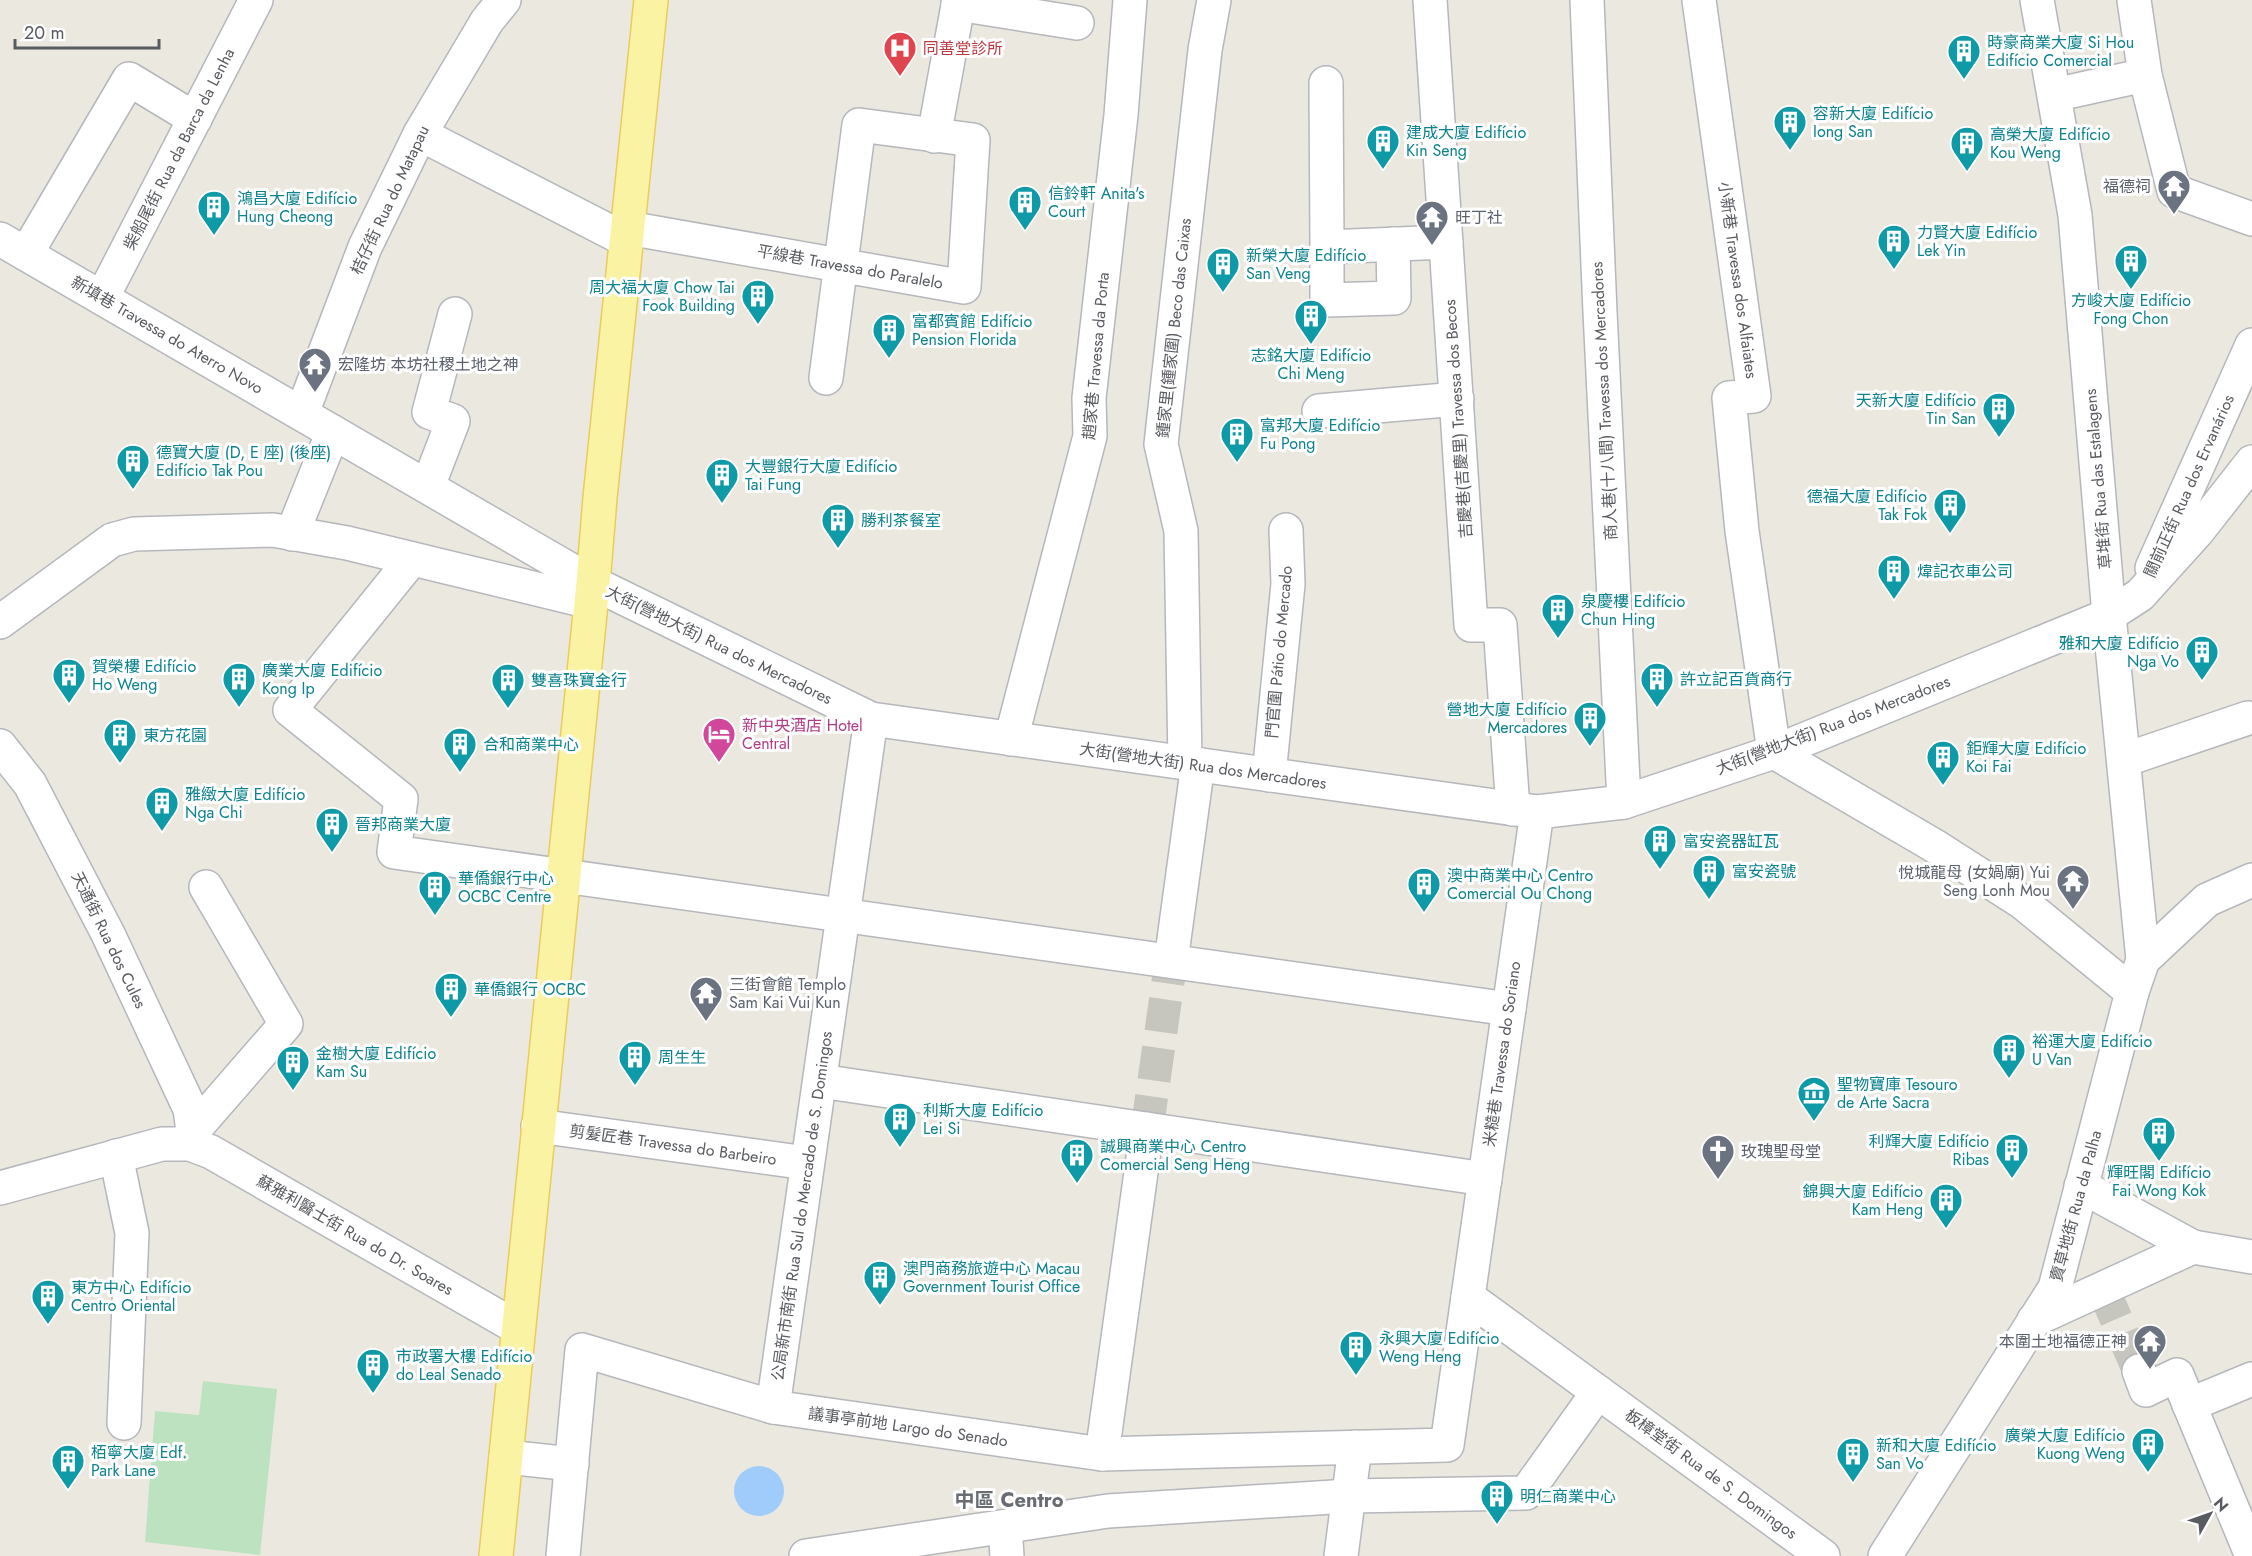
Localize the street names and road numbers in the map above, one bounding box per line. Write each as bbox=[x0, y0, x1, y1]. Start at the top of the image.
street label: 柴船尾街 Rua da Barca da Lenha bbox=[118, 44, 240, 254]
street label: 桔仔街 Rua do Matapau bbox=[345, 121, 435, 279]
street label: 小新巷 Travessa dos Alfaiates bbox=[1713, 180, 1763, 380]
street label: 鍾家里(鍾家圍) Beco das Caixas bbox=[1151, 217, 1197, 439]
street label: 平線巷 Travessa do Paralelo bbox=[755, 239, 945, 295]
street label: 商人巷(十八間) Travessa dos Mercadores bbox=[1585, 261, 1623, 541]
street label: 新填巷 Travessa do Aterro Novo bbox=[67, 270, 268, 400]
street label: 趙家巷 Travessa da Porta bbox=[1077, 271, 1115, 441]
street label: 吉慶巷(吉慶里) Travessa dos Becos bbox=[1438, 299, 1478, 539]
street label: 草堆街 Rua das Estalagens bbox=[2079, 388, 2117, 570]
street label: 關前正街 Rua dos Ervanários bbox=[2138, 391, 2240, 581]
street label: 門官圍 Pátio do Mercado bbox=[1260, 564, 1298, 739]
street label: 大街(營地大街) Rua dos Mercadores bbox=[602, 580, 836, 710]
street label: 大街(營地大街) Rua dos Mercadores bbox=[1713, 670, 1953, 780]
street label: 大街(營地大街) Rua dos Mercadores bbox=[1078, 737, 1328, 795]
street label: 天通街 Rua dos Cules bbox=[66, 868, 152, 1012]
street label: 米糙巷 Travessa do Soriano bbox=[1478, 959, 1526, 1148]
street label: 公局新市南街 Rua Sul do Mercado de S. Domingos bbox=[766, 1030, 838, 1382]
street label: 剪髮匠巷 Travessa do Barbeiro bbox=[568, 1119, 778, 1171]
street label: 賣草地街 Rua da Palha bbox=[2045, 1128, 2107, 1284]
street label: 蘇雅利醫士街 Rua do Dr. Soares bbox=[252, 1169, 458, 1301]
street label: 議事亭前地 Largo do Senado bbox=[807, 1402, 1009, 1452]
street label: 板樟堂街 Rua de S. Domingos bbox=[1620, 1404, 1802, 1544]

